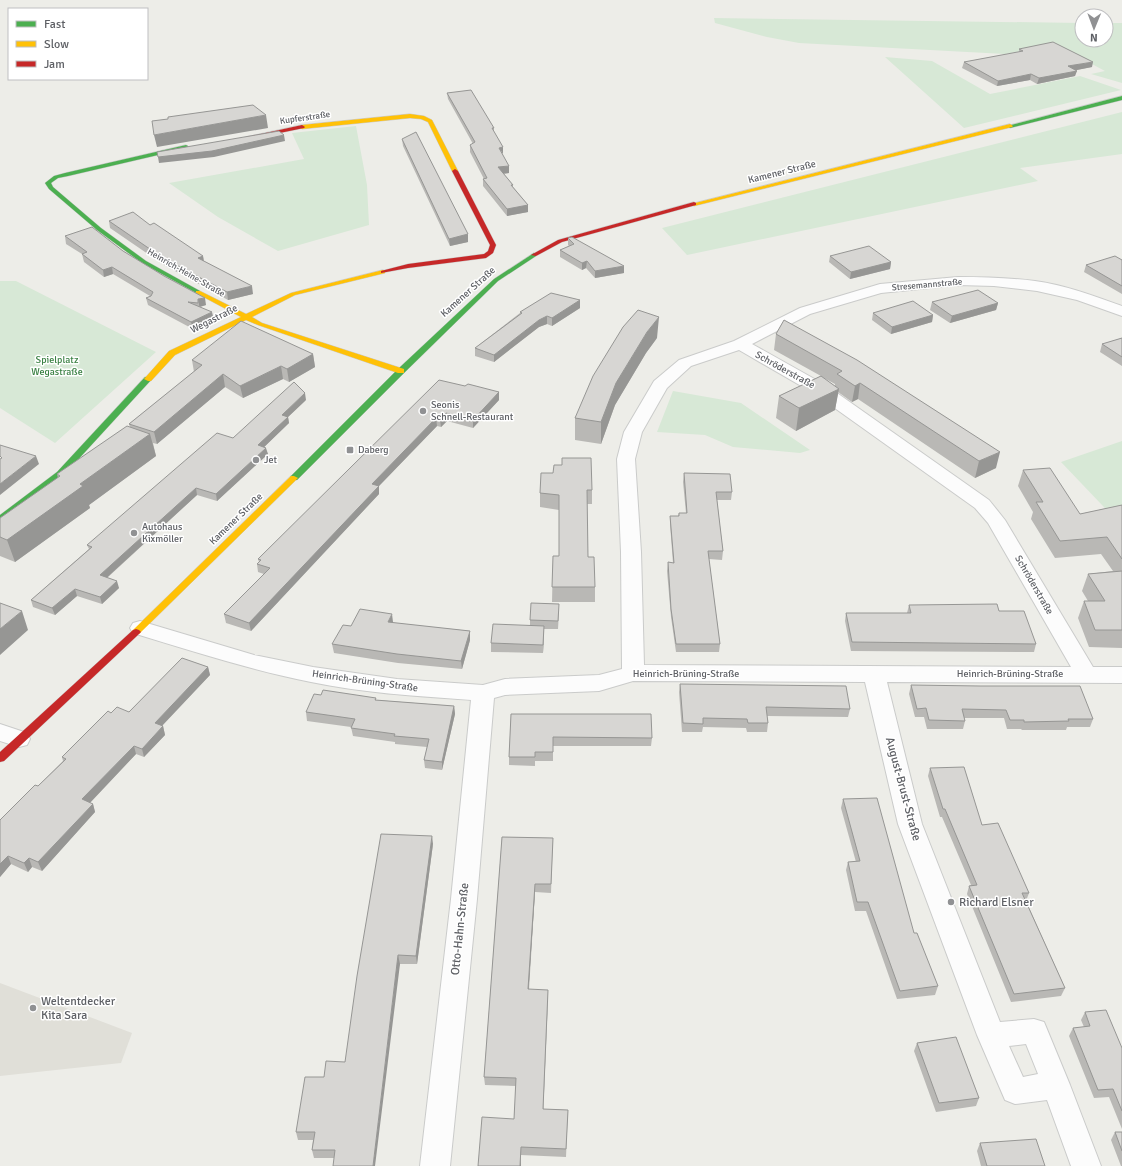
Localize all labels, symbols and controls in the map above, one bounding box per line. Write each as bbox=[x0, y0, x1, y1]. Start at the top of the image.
legend bbox=[8, 8, 148, 80]
north arrow bbox=[1074, 8, 1114, 48]
text: Fast bbox=[44, 17, 65, 32]
text: N bbox=[1090, 31, 1098, 44]
text: Slow bbox=[44, 37, 69, 52]
text: Jam bbox=[44, 57, 65, 72]
street label: Kupferstraße bbox=[279, 109, 331, 127]
street label: Kamener Straße bbox=[747, 158, 817, 186]
street label: Heinrich-Heine-Straße bbox=[145, 246, 227, 300]
street label: Kamener Straße bbox=[438, 264, 498, 320]
street label: Stresemannstraße bbox=[891, 276, 963, 294]
street label: Wegastraße bbox=[188, 302, 240, 336]
street label: Schröderstraße bbox=[753, 349, 817, 391]
park label: Spielplatz Wegastraße bbox=[31, 354, 83, 378]
place label: Seonis Schnell-Restaurant bbox=[431, 399, 514, 423]
marker: Seonis Schnell-Restaurant bbox=[418, 406, 428, 416]
place label: Daberg bbox=[358, 444, 389, 456]
marker: Daberg bbox=[345, 445, 355, 455]
place label: Jet bbox=[264, 454, 277, 466]
marker: Jet bbox=[251, 455, 261, 465]
street label: Kamener Straße bbox=[207, 491, 265, 547]
place label: Autohaus Kixmöller bbox=[142, 521, 183, 545]
marker: Autohaus Kixmöller bbox=[129, 528, 139, 538]
street label: Schröderstraße bbox=[1012, 553, 1056, 617]
street label: Heinrich-Brüning-Straße bbox=[311, 668, 419, 694]
street label: Heinrich-Brüning-Straße bbox=[633, 668, 739, 680]
street label: Heinrich-Brüning-Straße bbox=[957, 668, 1063, 680]
street label: August-Brust-Straße bbox=[882, 735, 924, 843]
street label: Otto-Hahn-Straße bbox=[448, 882, 472, 976]
place label: Richard Elsner bbox=[959, 895, 1034, 910]
marker: Richard Elsner bbox=[946, 897, 956, 907]
place label: Weltentdecker Kita Sara bbox=[41, 994, 116, 1023]
marker: Weltentdecker Kita Sara bbox=[28, 1003, 38, 1013]

